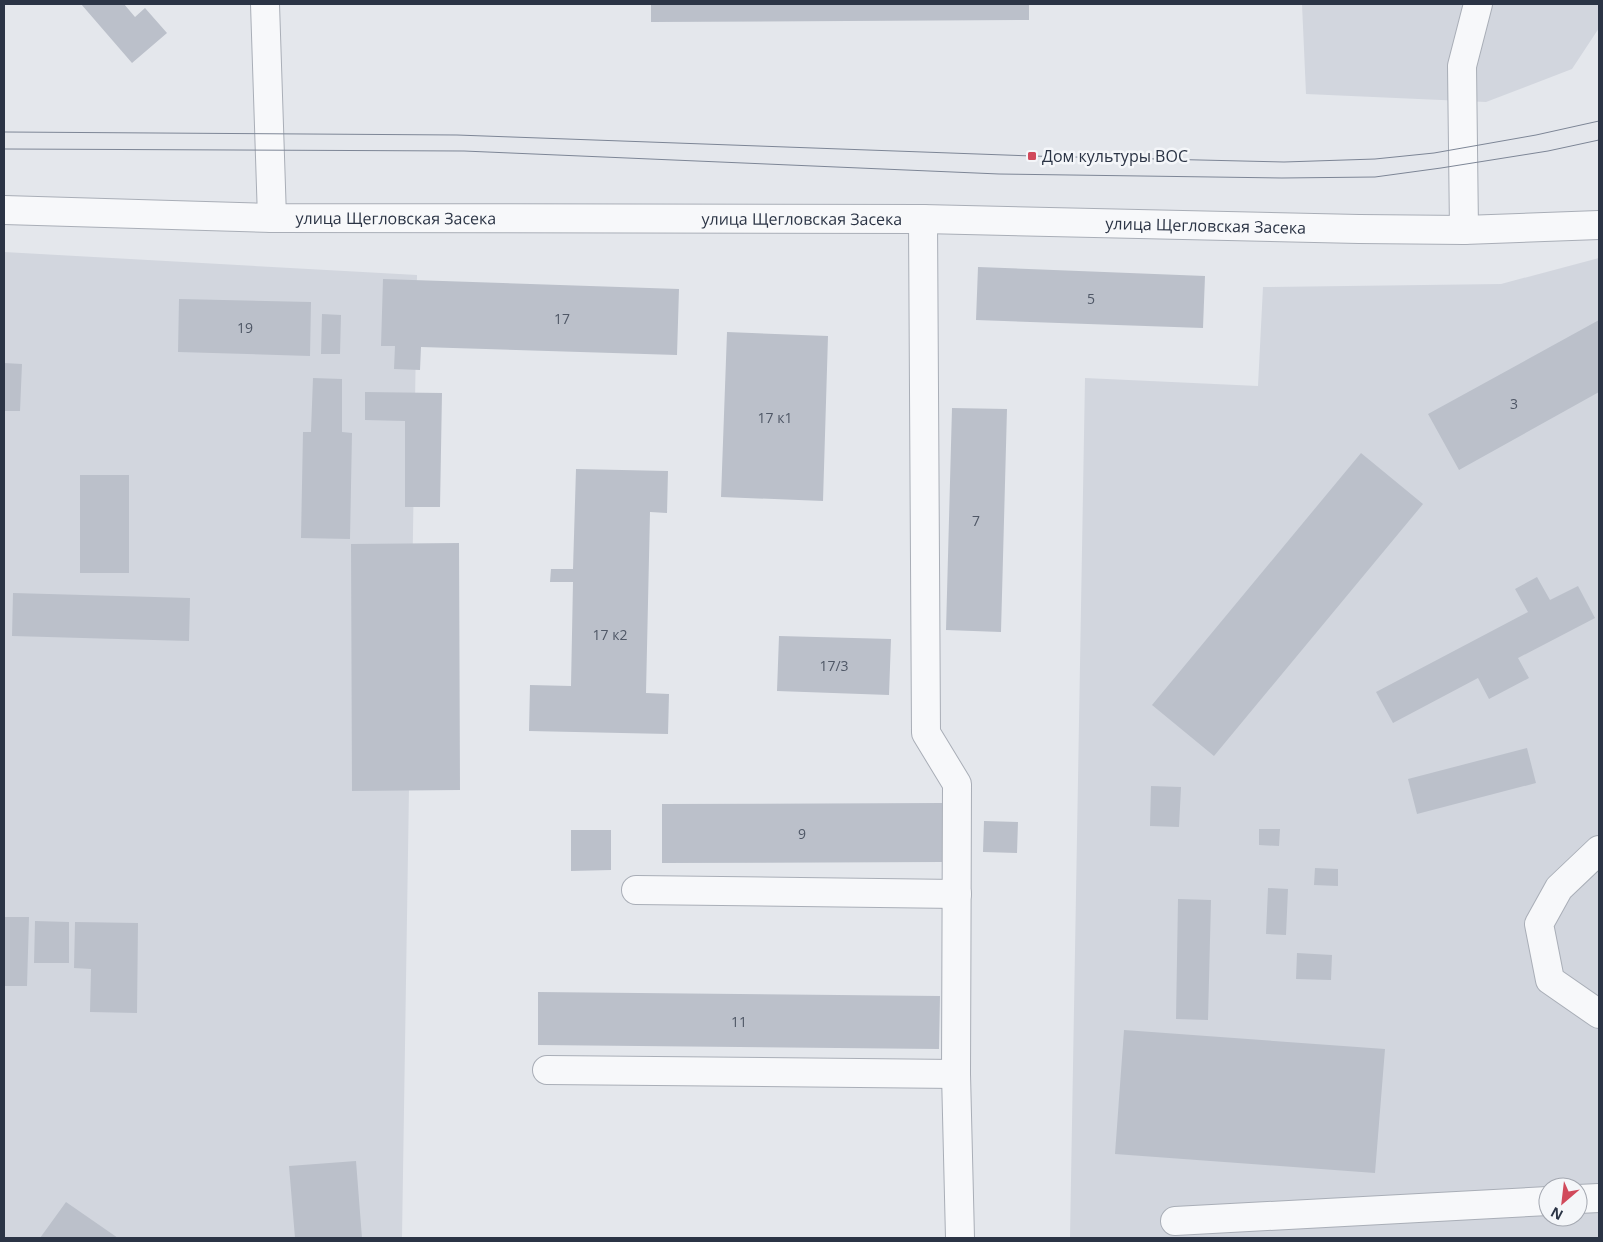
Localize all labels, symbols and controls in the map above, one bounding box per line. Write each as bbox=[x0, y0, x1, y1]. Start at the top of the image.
place label: Дом культуры ВОС bbox=[1042, 145, 1188, 167]
marker: Дом культуры ВОС bbox=[1026, 150, 1038, 162]
street label: улица Щегловская Засека bbox=[295, 207, 496, 229]
street label: улица Щегловская Засека bbox=[701, 208, 902, 230]
street label: улица Щегловская Засека bbox=[1105, 212, 1306, 239]
house number: 5 bbox=[1087, 289, 1095, 308]
house number: 17 bbox=[554, 309, 570, 328]
house number: 19 bbox=[237, 318, 253, 337]
house number: 3 bbox=[1510, 394, 1518, 413]
house number: 17 к1 bbox=[758, 408, 792, 427]
house number: 7 bbox=[972, 511, 980, 530]
house number: 17 к2 bbox=[593, 625, 627, 644]
house number: 17/3 bbox=[819, 656, 849, 675]
house number: 9 bbox=[798, 824, 806, 843]
house number: 11 bbox=[731, 1012, 747, 1031]
north arrow bbox=[1538, 1177, 1588, 1227]
text: N bbox=[1547, 1203, 1566, 1225]

